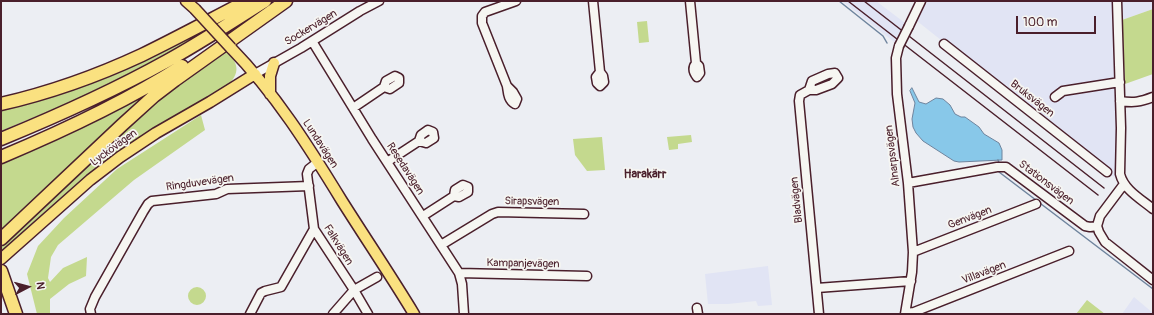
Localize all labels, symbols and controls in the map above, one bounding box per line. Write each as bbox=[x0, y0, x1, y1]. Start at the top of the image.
street label: Sockervägen bbox=[282, 7, 340, 49]
scale bar bbox=[1018, 8, 1098, 34]
text: 100 m bbox=[1023, 15, 1057, 30]
street label: Bruksvägen bbox=[1007, 78, 1057, 120]
street label: Lundavägen bbox=[299, 117, 341, 171]
street label: Alnarpsvägen bbox=[883, 124, 903, 188]
street label: Lyckövägen bbox=[88, 127, 140, 169]
street label: Resedavägen bbox=[383, 140, 427, 198]
street label: Stationsvägen bbox=[1016, 158, 1076, 208]
district label: Harakärr bbox=[624, 168, 666, 182]
street label: Ringduvevägen bbox=[165, 172, 235, 194]
street label: Bladvägen bbox=[788, 176, 806, 224]
street label: Sirapsvägen bbox=[505, 195, 559, 209]
street label: Genvägen bbox=[946, 204, 994, 232]
street label: Falkvägen bbox=[320, 222, 356, 268]
street label: Kampanjevägen bbox=[486, 257, 560, 271]
street label: Villavägen bbox=[960, 259, 1008, 287]
north arrow bbox=[8, 267, 48, 307]
text: N bbox=[34, 281, 47, 290]

